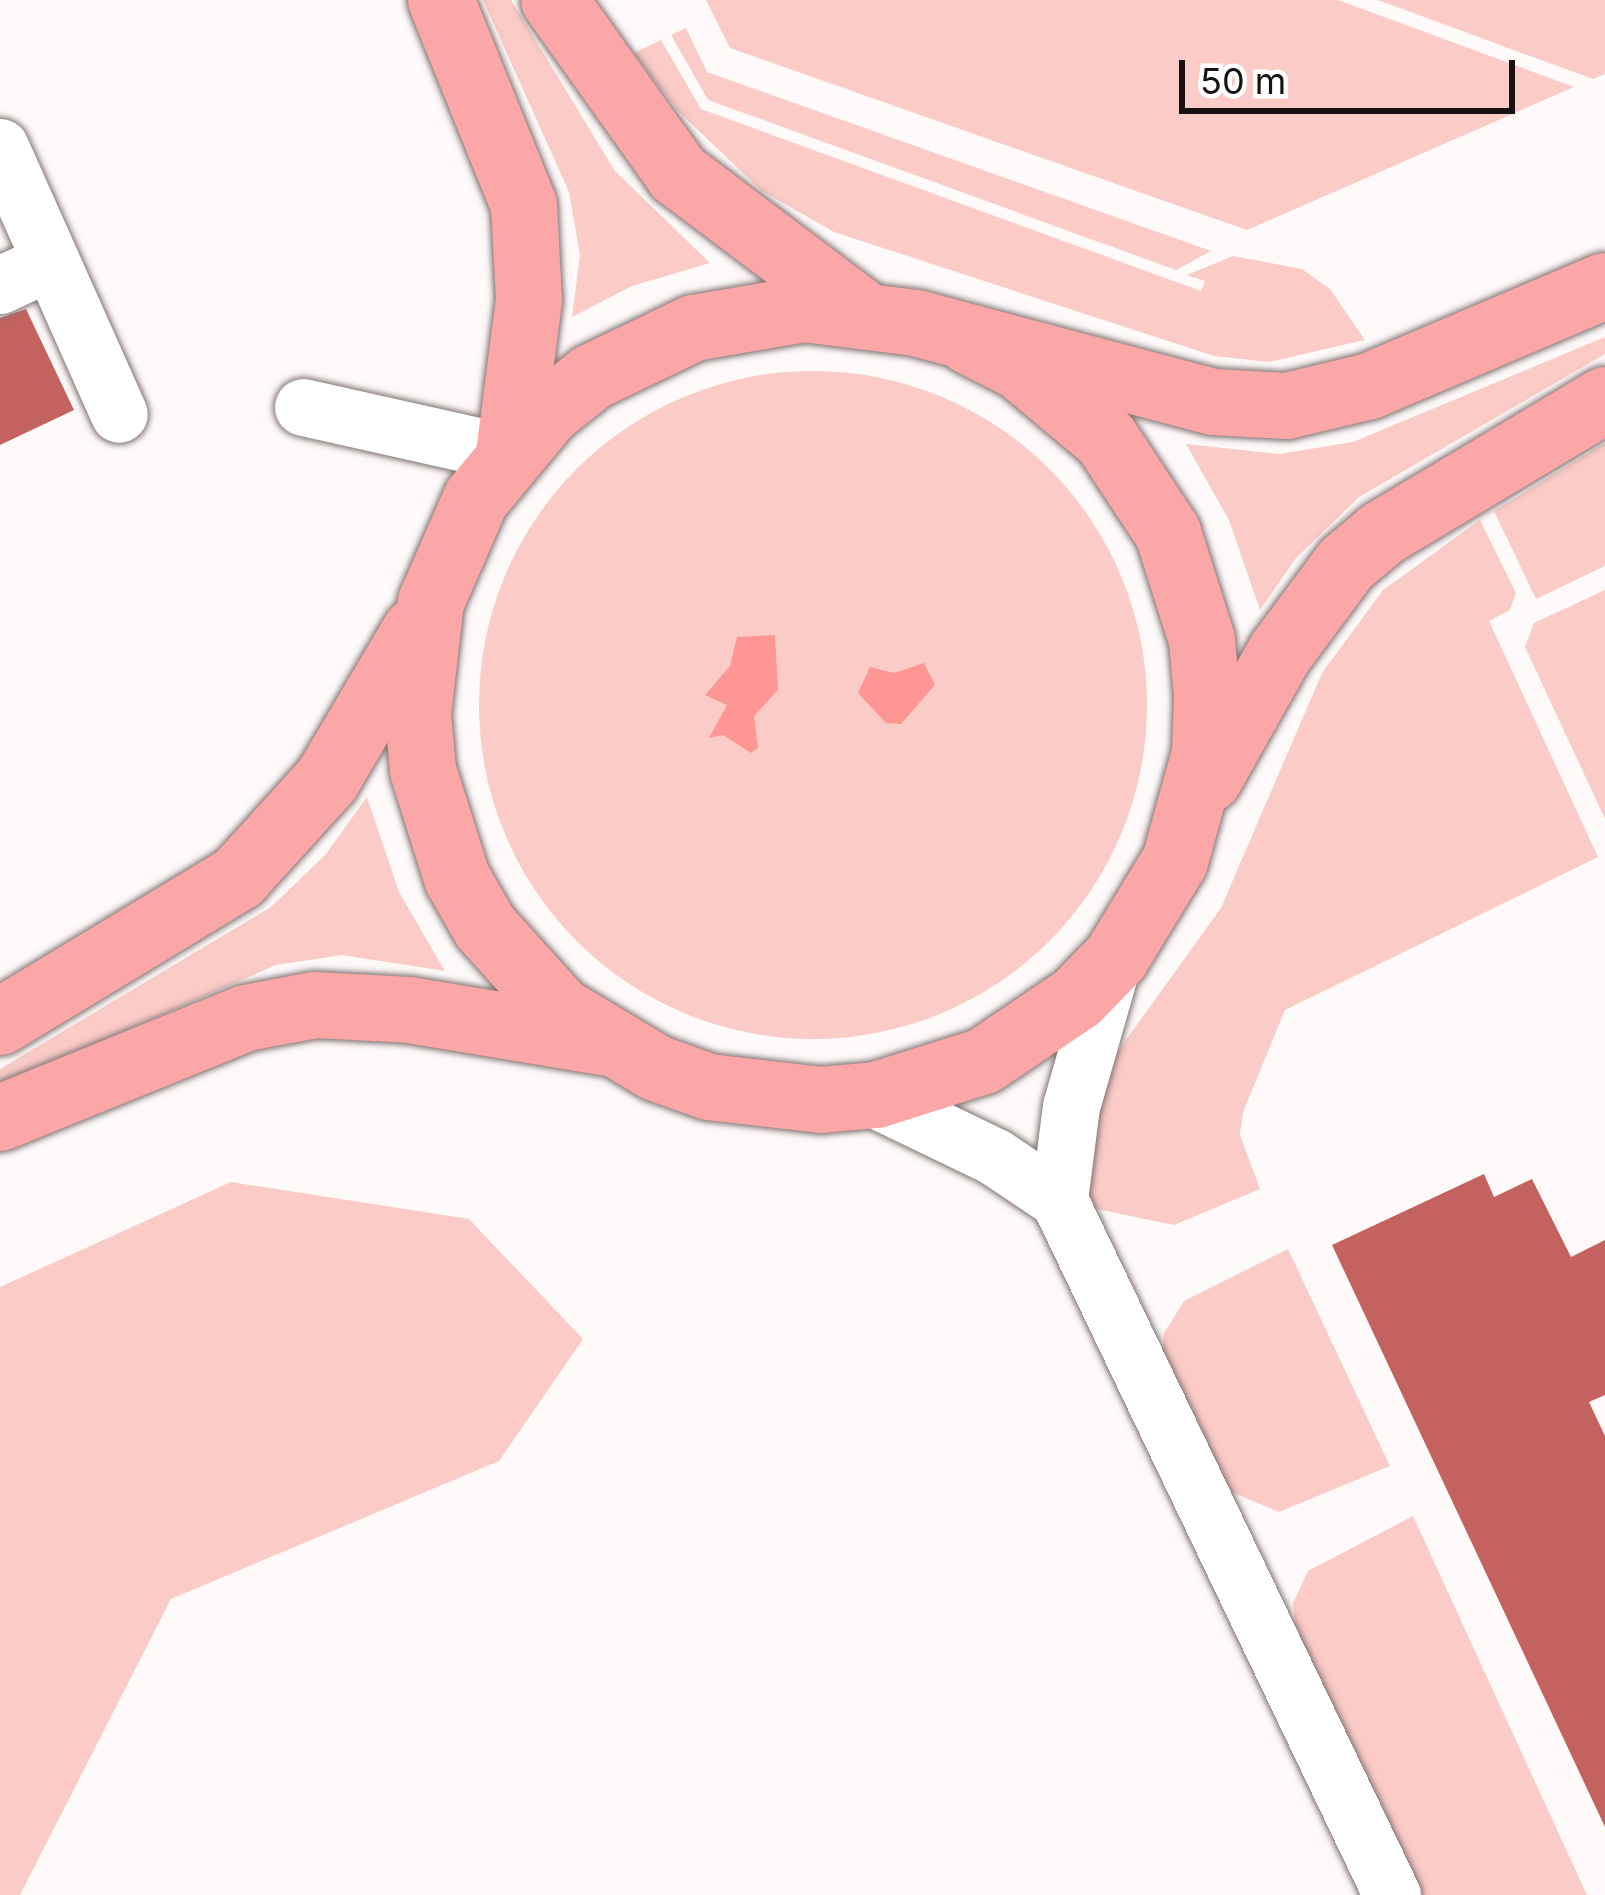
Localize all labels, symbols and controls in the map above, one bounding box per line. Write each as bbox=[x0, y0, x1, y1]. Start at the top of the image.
scale bar bbox=[1185, 36, 1521, 110]
text: 50 m bbox=[1200, 59, 1286, 103]

